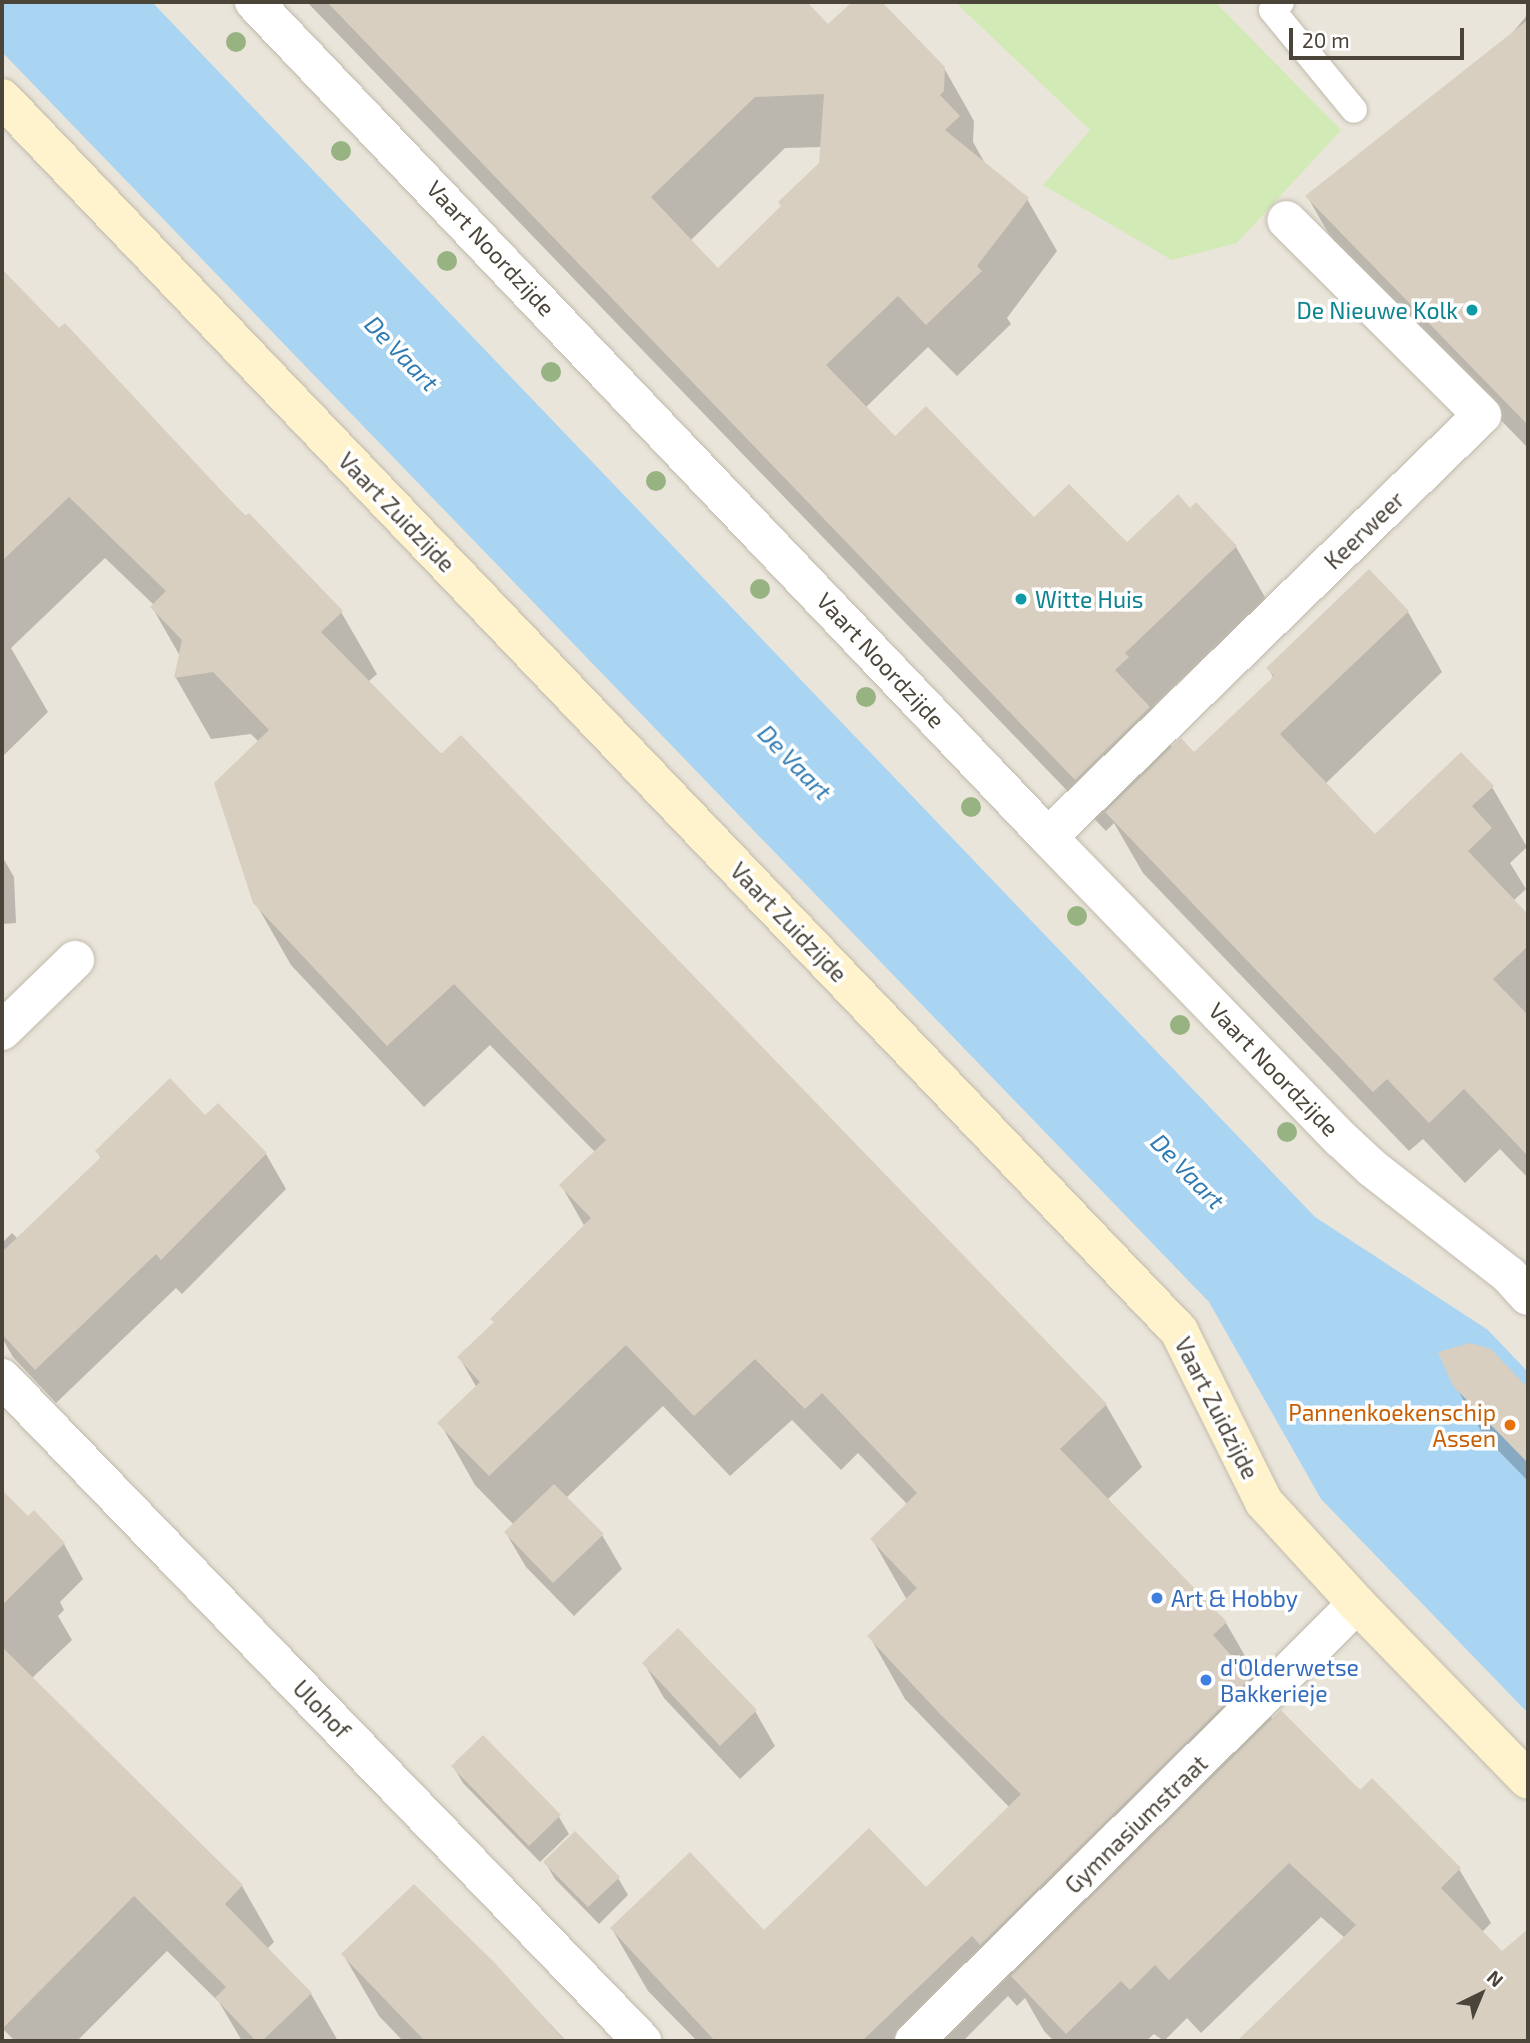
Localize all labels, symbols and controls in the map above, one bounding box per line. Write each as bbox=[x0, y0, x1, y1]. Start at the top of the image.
scale bar bbox=[1292, 14, 1467, 58]
text: 20 m bbox=[1302, 27, 1350, 52]
street label: Vaart Noordzijde bbox=[421, 175, 561, 321]
place label: De Nieuwe Kolk bbox=[1297, 296, 1458, 324]
marker: De Nieuwe Kolk bbox=[1464, 302, 1480, 318]
water label: De Vaart bbox=[359, 309, 445, 397]
street label: Vaart Zuidzijde bbox=[333, 447, 461, 577]
street label: Keerweer bbox=[1318, 485, 1410, 575]
place label: Witte Huis bbox=[1035, 585, 1143, 613]
street label: Vaart Noordzijde bbox=[811, 587, 951, 733]
marker: Witte Huis bbox=[1013, 591, 1029, 607]
water label: De Vaart bbox=[752, 718, 838, 806]
street label: Vaart Zuidzijde bbox=[725, 857, 853, 987]
street label: Vaart Noordzijde bbox=[1203, 996, 1345, 1142]
water label: De Vaart bbox=[1145, 1127, 1231, 1215]
street label: Vaart Zuidzijde bbox=[1169, 1332, 1265, 1484]
place label: Pannenkoekenschip Assen bbox=[1288, 1398, 1496, 1452]
marker: Pannenkoekenschip Assen bbox=[1502, 1417, 1518, 1433]
place label: Art & Hobby bbox=[1171, 1584, 1298, 1612]
marker: Art & Hobby bbox=[1149, 1590, 1165, 1606]
place label: d'Olderwetse Bakkerieje bbox=[1220, 1653, 1359, 1707]
marker: d'Olderwetse Bakkerieje bbox=[1198, 1672, 1214, 1688]
street label: Ulohof bbox=[288, 1674, 356, 1744]
street label: Gymnasiumstraat bbox=[1059, 1749, 1213, 1899]
north arrow bbox=[1446, 1959, 1516, 2029]
text: N bbox=[1483, 1965, 1509, 1991]

